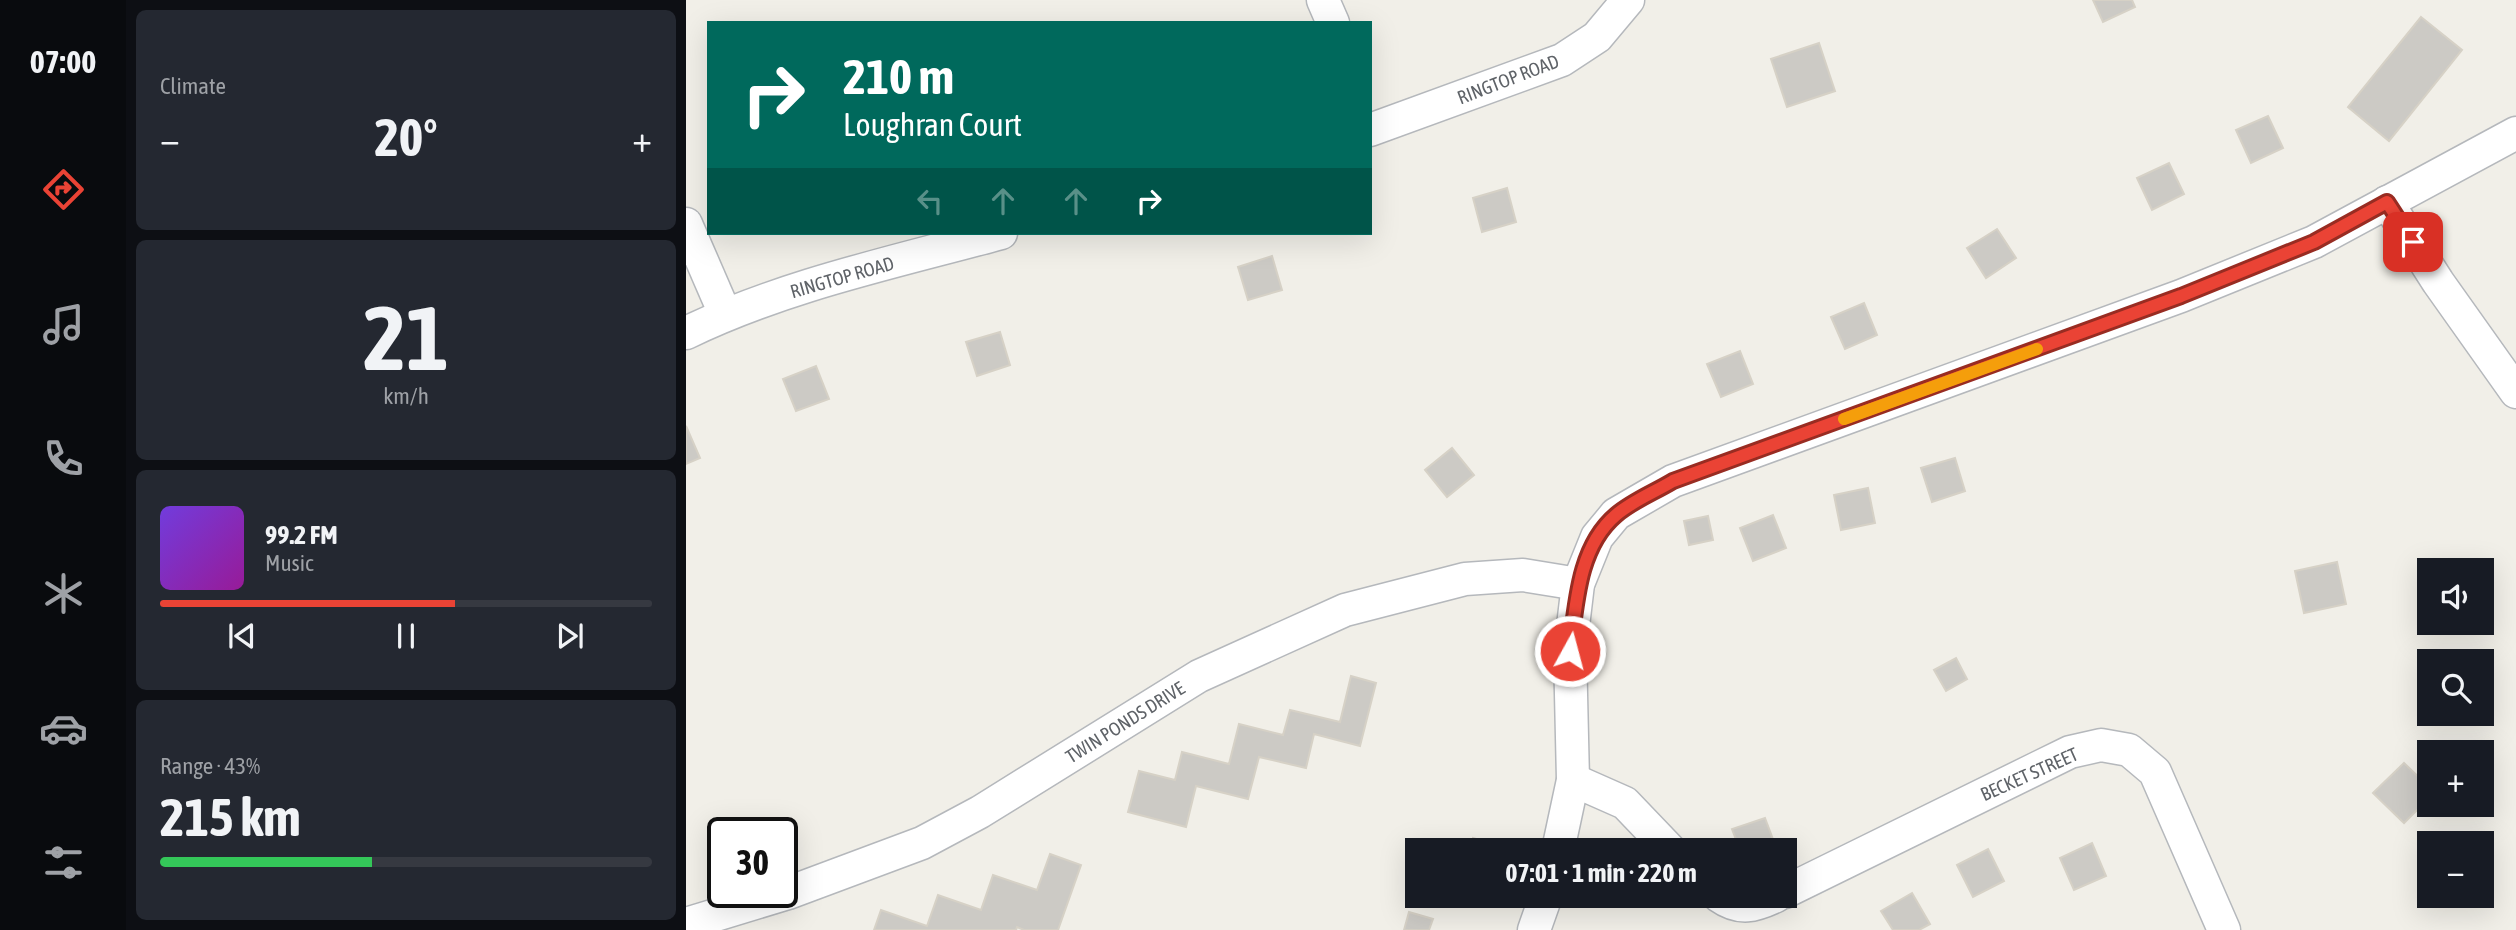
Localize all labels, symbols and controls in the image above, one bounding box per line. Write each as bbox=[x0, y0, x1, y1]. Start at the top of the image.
text: 07:00 bbox=[30, 43, 96, 80]
text: 210 m bbox=[843, 48, 954, 104]
icon: right bbox=[728, 49, 819, 140]
street label: RINGTOP ROAD bbox=[1454, 50, 1562, 108]
text: Climate bbox=[160, 73, 226, 99]
text: Loughran Court bbox=[843, 106, 1022, 143]
text: 20° bbox=[374, 107, 438, 167]
text: − bbox=[160, 117, 180, 160]
text: + bbox=[632, 117, 652, 160]
icon: directions bbox=[39, 165, 88, 214]
icon: left bbox=[911, 182, 949, 220]
icon: ahead bbox=[984, 182, 1022, 220]
icon: ahead bbox=[1057, 182, 1095, 220]
icon: right bbox=[1130, 182, 1168, 220]
pin bbox=[2383, 212, 2443, 272]
icon: arrive bbox=[2394, 223, 2432, 261]
street label: RINGTOP ROAD bbox=[788, 252, 896, 302]
text: 21 bbox=[363, 285, 449, 389]
icon: music bbox=[39, 300, 88, 349]
text: km/h bbox=[383, 383, 429, 409]
icon: phone bbox=[39, 434, 88, 483]
text: 99.2 FM bbox=[265, 520, 338, 550]
text: Music bbox=[265, 550, 313, 576]
map controls bbox=[2417, 558, 2494, 908]
button: sound bbox=[2417, 558, 2494, 635]
icon: climate bbox=[39, 569, 88, 618]
position arrow bbox=[1533, 614, 1607, 688]
icon: previous bbox=[223, 617, 261, 655]
icon: pause bbox=[387, 617, 425, 655]
icon: next bbox=[551, 617, 589, 655]
button: search bbox=[2417, 649, 2494, 726]
street label: TWIN PONDS DRIVE bbox=[1061, 677, 1189, 767]
icon: car bbox=[39, 704, 88, 753]
button: + bbox=[2417, 740, 2494, 817]
street label: BECKET STREET bbox=[1977, 742, 2082, 805]
text: Range · 43% bbox=[160, 753, 260, 779]
text: 215 km bbox=[160, 787, 301, 847]
speed limit sign: 30 bbox=[707, 817, 798, 908]
button: − bbox=[2417, 831, 2494, 908]
icon: filters bbox=[39, 838, 88, 887]
text: 07:01 · 1 min · 220 m bbox=[1505, 858, 1697, 888]

